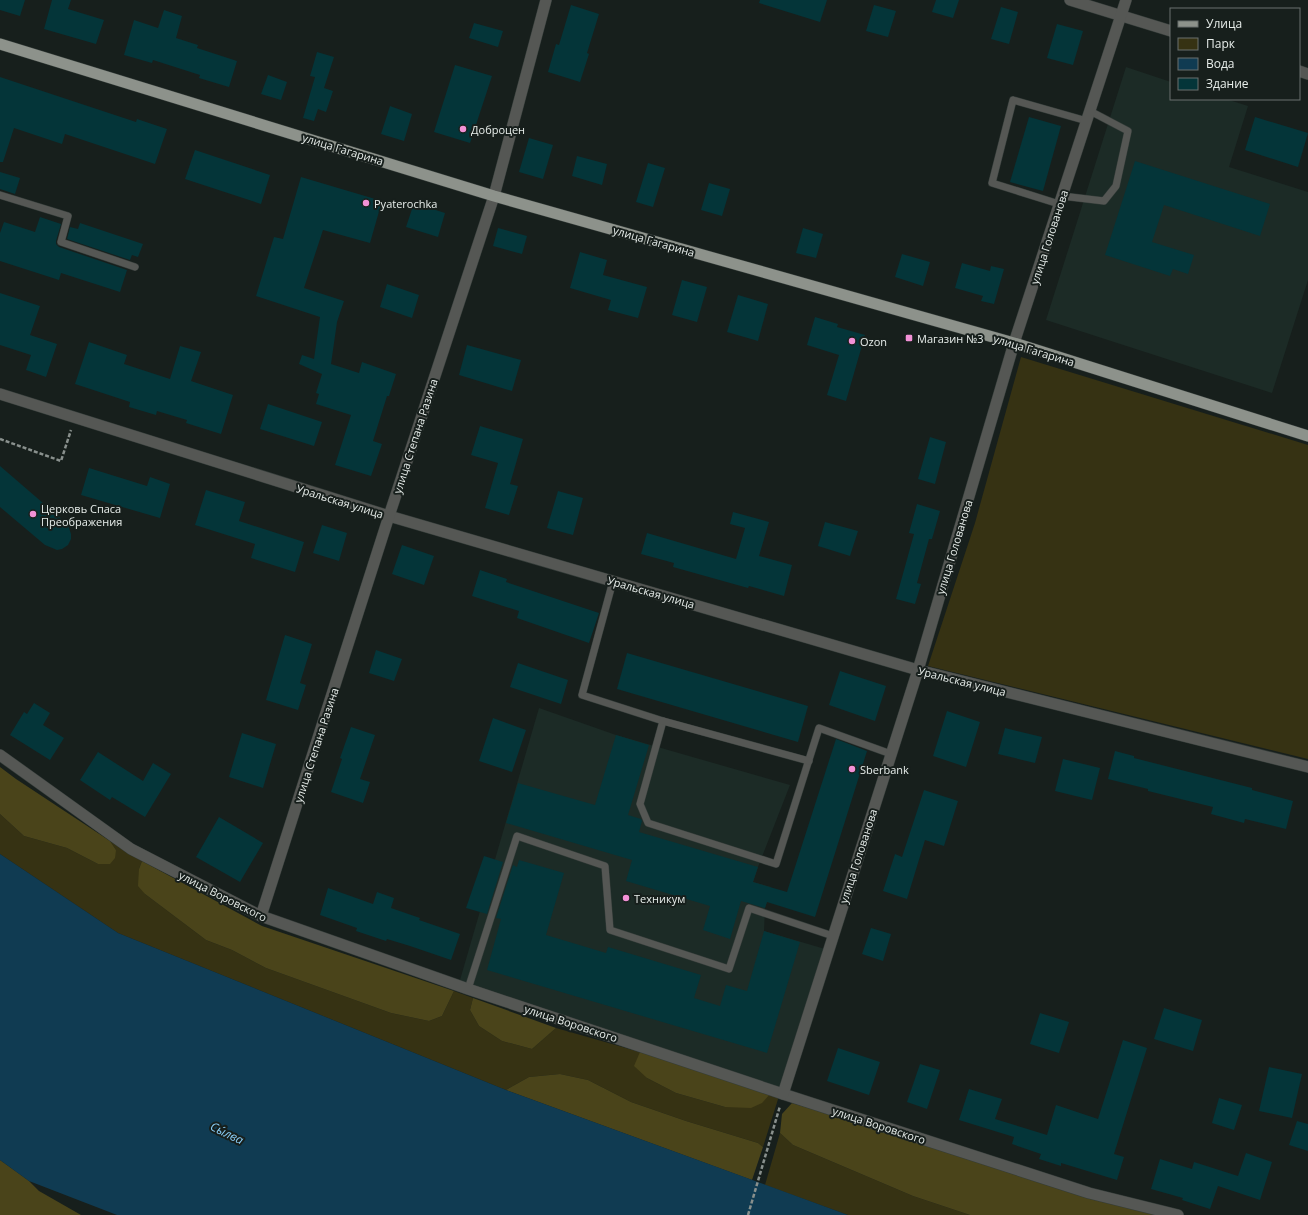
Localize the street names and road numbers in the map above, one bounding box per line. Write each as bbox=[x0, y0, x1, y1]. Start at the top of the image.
street label: улица Гагарина bbox=[301, 130, 385, 168]
street label: улица Голованова bbox=[1027, 188, 1071, 286]
street label: улица Гагарина bbox=[611, 222, 697, 260]
street label: улица Гагарина bbox=[992, 331, 1076, 369]
street label: улица Степана Разина bbox=[389, 377, 441, 495]
street label: Уральская улица bbox=[295, 481, 385, 521]
street label: улица Голованова bbox=[932, 498, 976, 596]
street label: Уральская улица bbox=[606, 572, 696, 612]
street label: Уральская улица bbox=[916, 663, 1008, 699]
street label: улица Степана Разина bbox=[290, 686, 342, 804]
street label: улица Голованова bbox=[836, 807, 880, 905]
street label: улица Воровского bbox=[176, 867, 270, 925]
street label: улица Воровского bbox=[523, 1001, 620, 1045]
street label: улица Воровского bbox=[831, 1103, 928, 1147]

